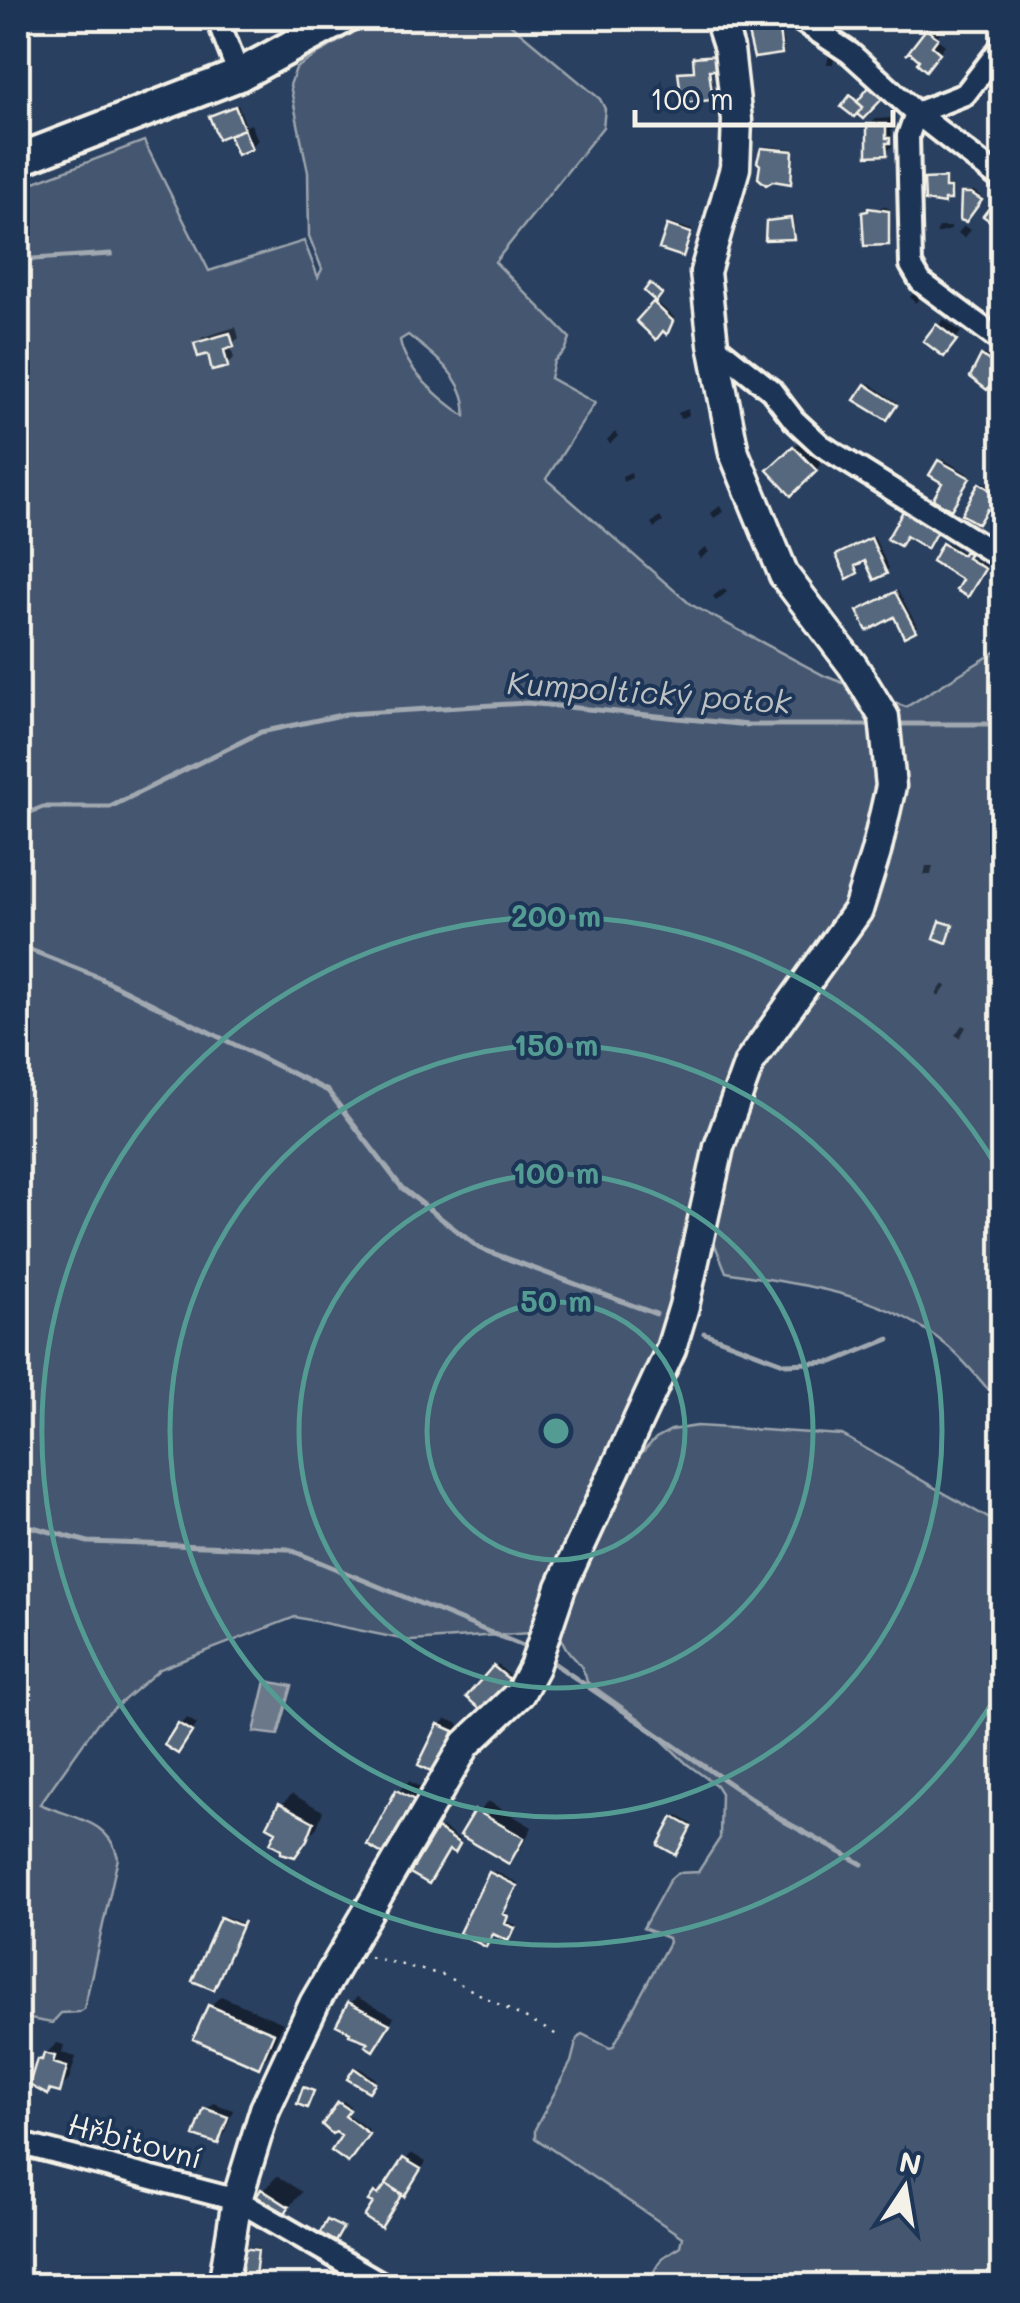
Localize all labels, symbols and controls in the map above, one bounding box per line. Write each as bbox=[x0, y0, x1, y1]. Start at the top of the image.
scale bar bbox=[635, 65, 892, 127]
text: 100 m bbox=[650, 78, 734, 118]
water label: Kumpoltický potok bbox=[506, 660, 794, 723]
text: 200 m bbox=[511, 895, 601, 935]
text: 150 m bbox=[514, 1024, 598, 1064]
text: 100 m bbox=[513, 1152, 599, 1192]
text: 50 m bbox=[520, 1280, 592, 1320]
centre of rings bbox=[538, 1413, 574, 1449]
street label: Hřbitovní bbox=[64, 2103, 207, 2177]
north arrow bbox=[855, 2138, 955, 2238]
text: N bbox=[896, 2143, 925, 2182]

